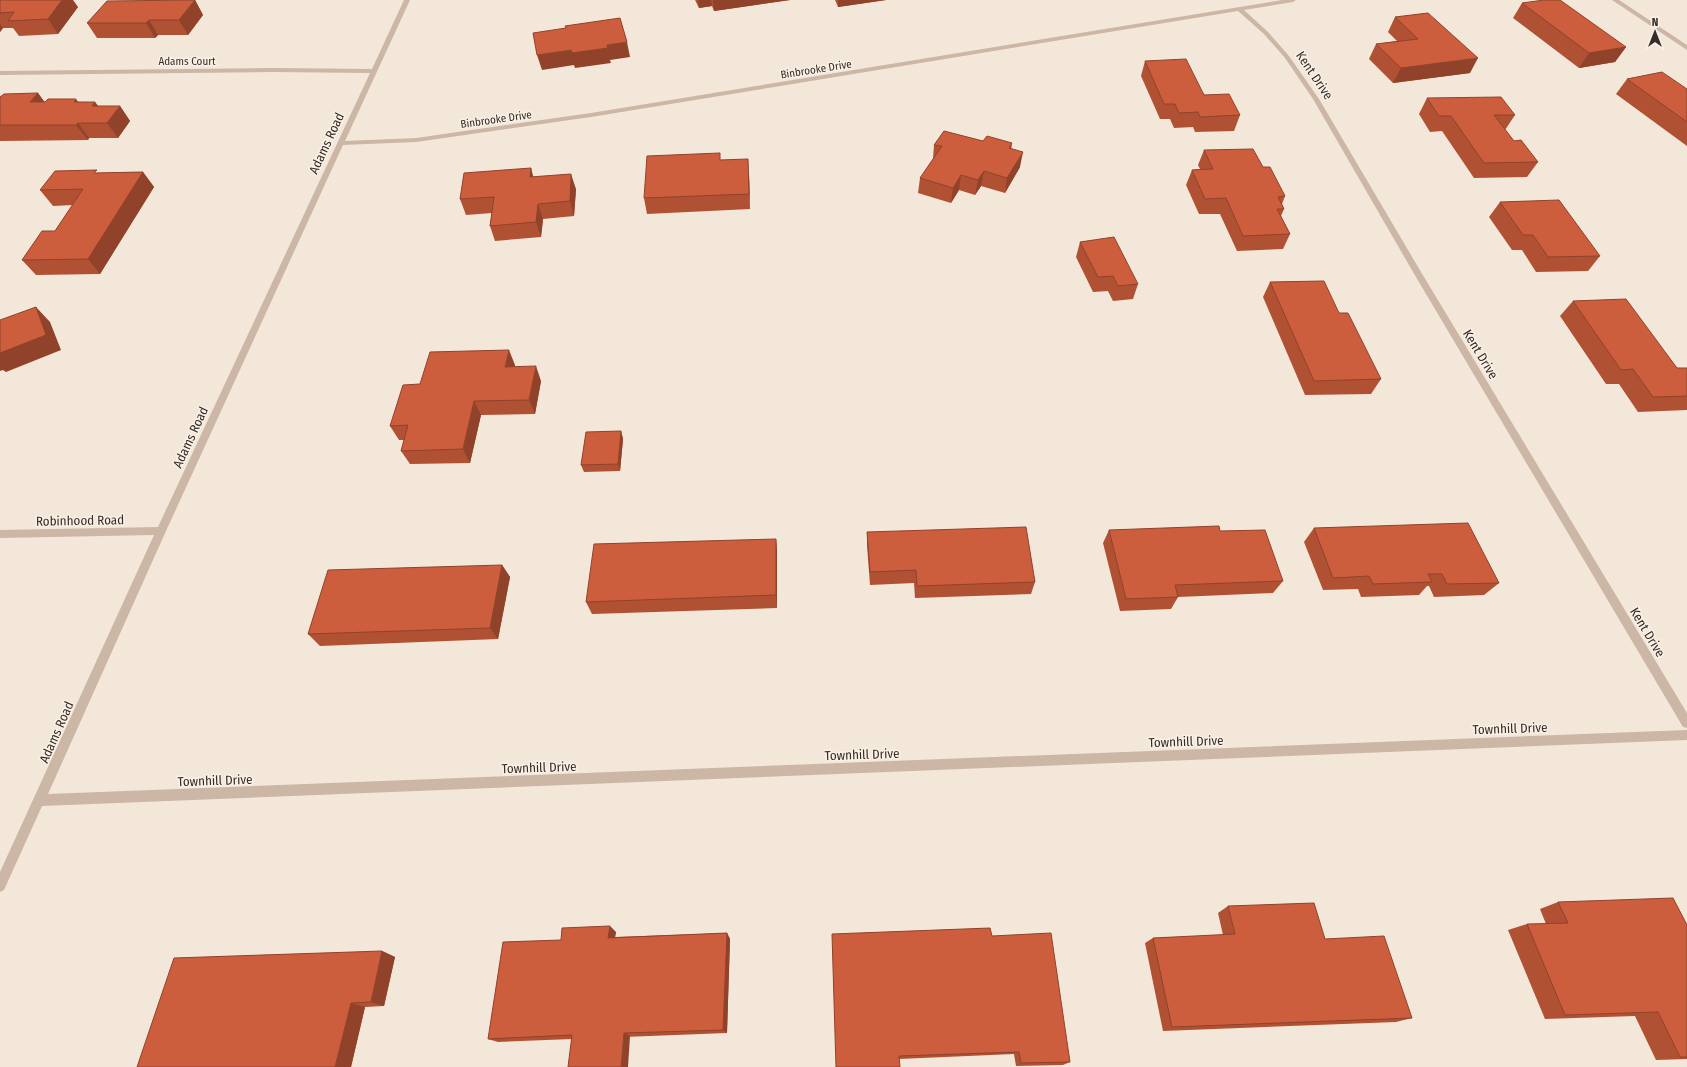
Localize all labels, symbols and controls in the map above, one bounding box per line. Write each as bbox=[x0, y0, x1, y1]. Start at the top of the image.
north arrow bbox=[1635, 12, 1675, 52]
text: N bbox=[1652, 16, 1658, 29]
street label: Kent Drive bbox=[1293, 48, 1336, 102]
street label: Adams Court bbox=[158, 55, 216, 68]
street label: Binbrooke Drive bbox=[780, 57, 853, 82]
street label: Binbrooke Drive bbox=[460, 108, 533, 131]
street label: Adams Road bbox=[306, 110, 347, 176]
street label: Kent Drive bbox=[1460, 327, 1501, 382]
street label: Adams Road bbox=[170, 404, 211, 470]
street label: Robinhood Road bbox=[36, 512, 124, 529]
street label: Kent Drive bbox=[1627, 605, 1668, 660]
street label: Adams Road bbox=[36, 699, 77, 765]
street label: Townhill Drive bbox=[1472, 720, 1548, 737]
street label: Townhill Drive bbox=[1148, 733, 1224, 750]
street label: Townhill Drive bbox=[824, 746, 900, 763]
street label: Townhill Drive bbox=[501, 759, 577, 776]
street label: Townhill Drive bbox=[177, 772, 253, 789]

